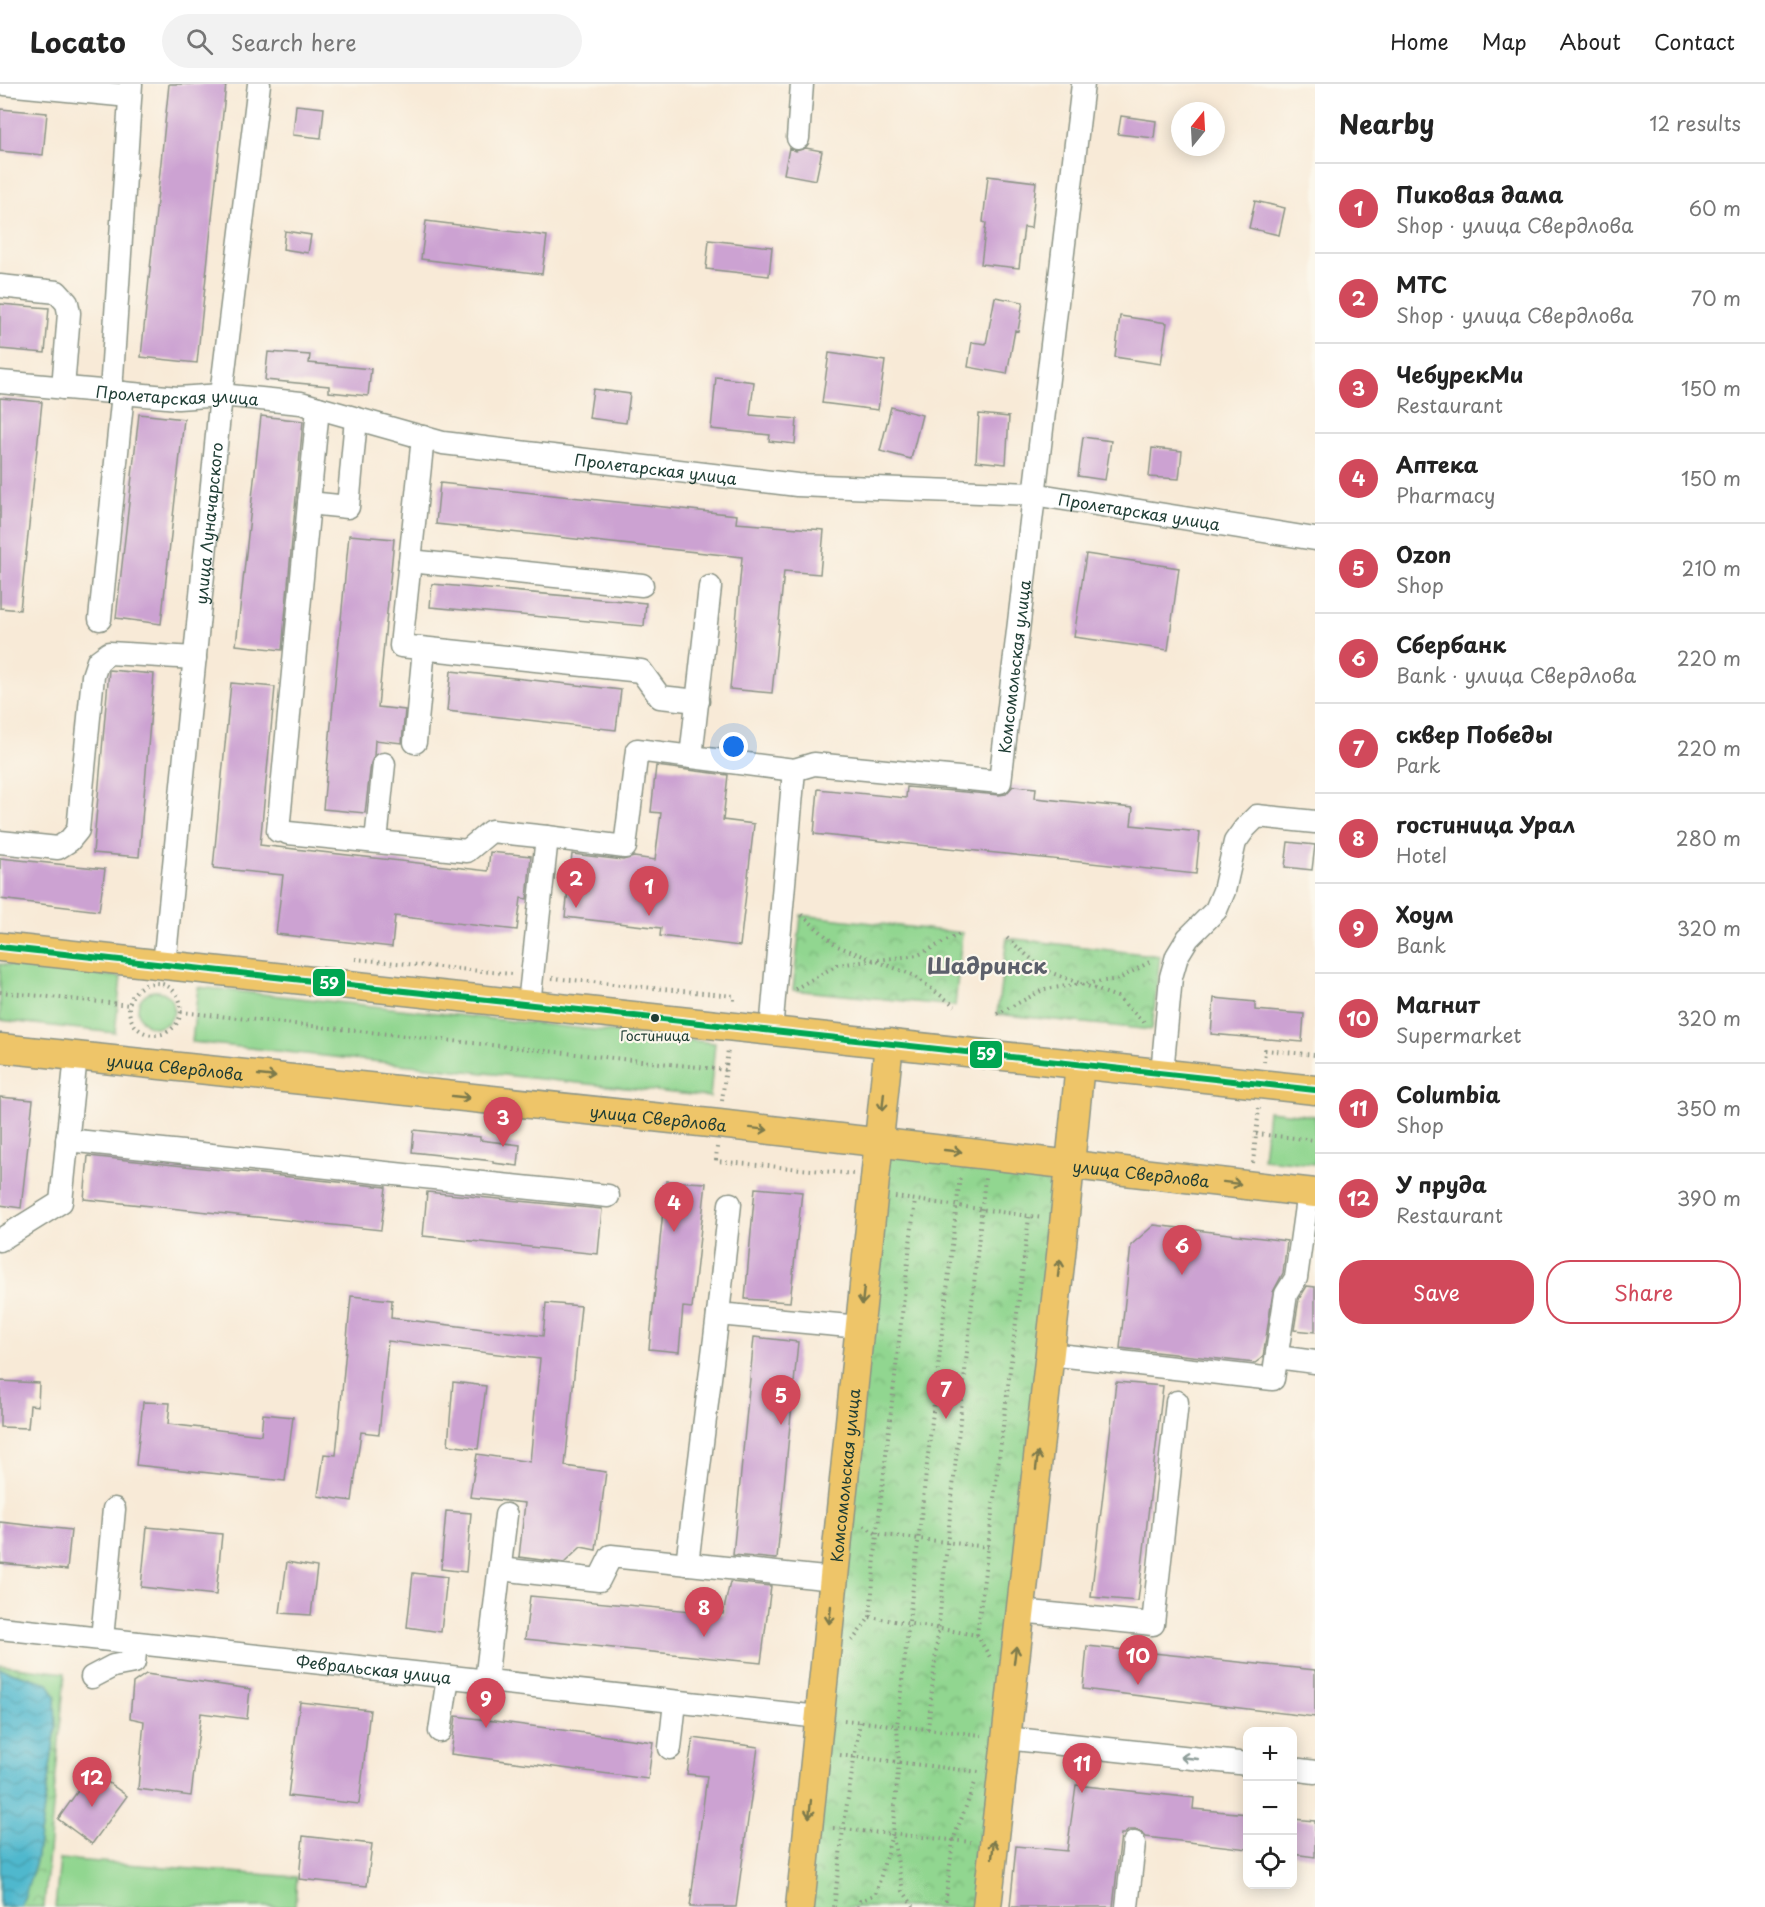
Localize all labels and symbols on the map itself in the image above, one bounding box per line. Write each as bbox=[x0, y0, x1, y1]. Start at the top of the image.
north arrow bbox=[1171, 102, 1225, 156]
street label: Пролетарская улица bbox=[95, 379, 260, 411]
street label: улица Луначарского bbox=[188, 441, 228, 605]
street label: Пролетарская улица bbox=[573, 447, 738, 490]
street label: Пролетарская улица bbox=[1057, 486, 1222, 536]
street label: Комсомольская улица bbox=[992, 579, 1036, 755]
your location bbox=[719, 732, 748, 761]
pin: 2 bbox=[556, 858, 596, 908]
pin: 1 bbox=[630, 866, 668, 916]
district label: Шадринск bbox=[927, 948, 1048, 981]
line badge: 59 bbox=[312, 968, 346, 997]
text: 59 bbox=[319, 970, 339, 994]
marker: Гостиница bbox=[649, 1012, 661, 1024]
place label: Гостиница bbox=[620, 1025, 690, 1046]
line badge: 59 bbox=[969, 1040, 1003, 1069]
text: 59 bbox=[976, 1041, 996, 1065]
street label: улица Свердлова bbox=[105, 1047, 245, 1086]
one-way arrow bbox=[257, 1071, 276, 1082]
one-way arrow bbox=[877, 1091, 888, 1111]
one-way arrow bbox=[450, 1092, 470, 1103]
pin: 3 bbox=[484, 1098, 522, 1147]
street label: улица Свердлова bbox=[589, 1098, 728, 1137]
one-way arrow bbox=[749, 1124, 769, 1135]
one-way arrow bbox=[942, 1146, 962, 1157]
street label: улица Свердлова bbox=[1071, 1153, 1211, 1193]
one-way arrow bbox=[1221, 1178, 1241, 1189]
pin: 4 bbox=[654, 1182, 694, 1232]
pin: 6 bbox=[1162, 1226, 1202, 1275]
one-way arrow bbox=[1054, 1258, 1065, 1278]
one-way arrow bbox=[857, 1285, 868, 1305]
pin: 7 bbox=[926, 1370, 966, 1419]
pin: 5 bbox=[762, 1376, 800, 1425]
street label: Комсомольская улица bbox=[824, 1387, 865, 1563]
one-way arrow bbox=[1032, 1452, 1043, 1472]
pin: 8 bbox=[684, 1588, 724, 1637]
one-way arrow bbox=[824, 1604, 835, 1624]
pin: 10 bbox=[1118, 1636, 1158, 1685]
one-way arrow bbox=[1010, 1646, 1021, 1666]
street label: Февральская улица bbox=[295, 1648, 453, 1689]
pin: 9 bbox=[466, 1678, 506, 1728]
pin: 11 bbox=[1062, 1744, 1102, 1793]
one-way arrow bbox=[1180, 1752, 1200, 1763]
pin: 12 bbox=[72, 1758, 112, 1807]
one-way arrow bbox=[804, 1798, 815, 1818]
one-way arrow bbox=[988, 1839, 999, 1859]

